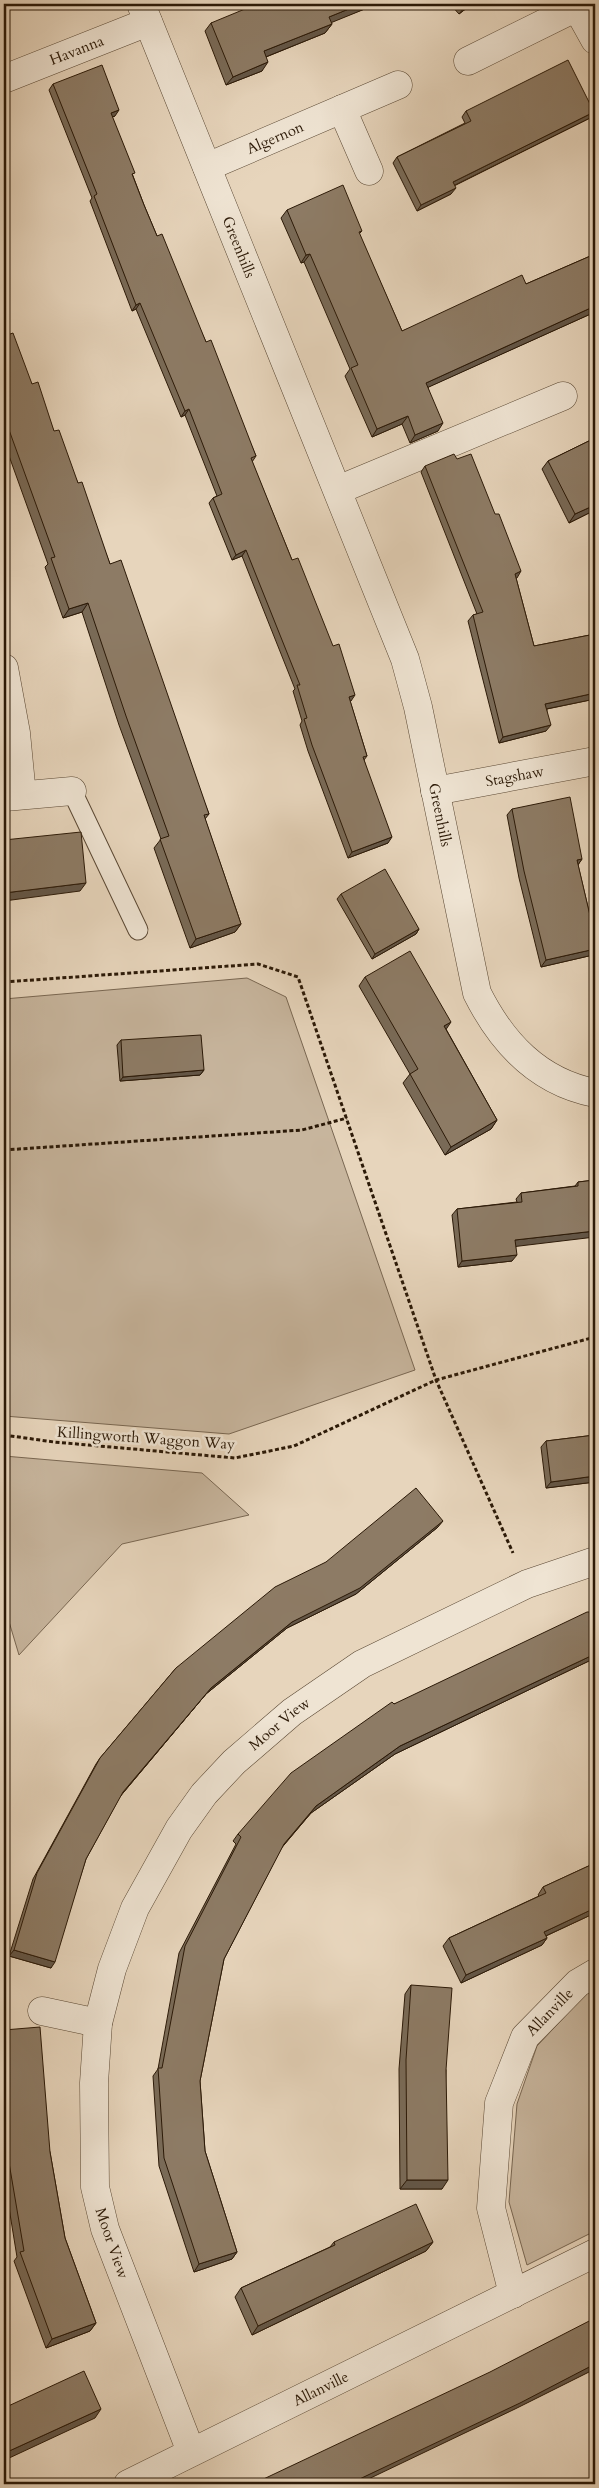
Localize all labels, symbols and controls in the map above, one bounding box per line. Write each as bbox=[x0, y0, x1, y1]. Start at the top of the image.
street label: Havanna bbox=[47, 30, 107, 70]
street label: Algernon bbox=[243, 117, 307, 159]
street label: Greenhills bbox=[218, 213, 260, 281]
street label: Stagshaw bbox=[484, 761, 545, 791]
street label: Greenhills bbox=[424, 781, 457, 848]
street label: Killingworth Waggon Way bbox=[56, 1422, 236, 1454]
street label: Moor View bbox=[244, 1693, 314, 1755]
street label: Allanville bbox=[521, 1984, 578, 2040]
street label: Moor View bbox=[91, 2205, 133, 2281]
street label: Allanville bbox=[290, 2366, 352, 2411]

